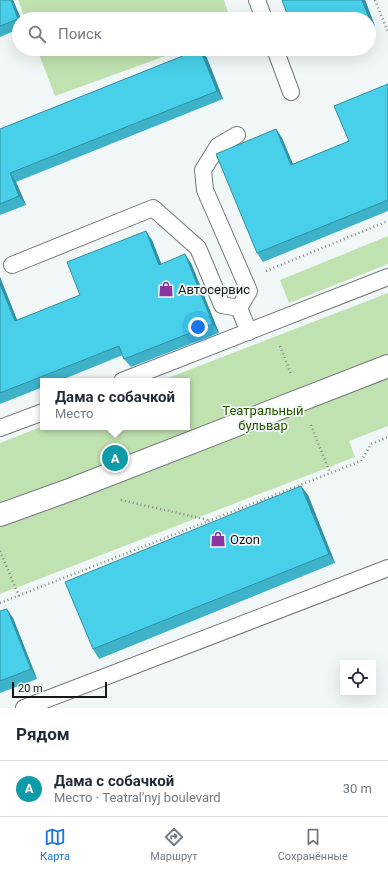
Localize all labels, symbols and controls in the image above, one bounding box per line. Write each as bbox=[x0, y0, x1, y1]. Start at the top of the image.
search box bbox=[12, 12, 376, 56]
icon: search bbox=[26, 23, 48, 45]
text: Поиск bbox=[58, 25, 102, 43]
shop icon: Автосервис bbox=[157, 280, 175, 298]
place label: Автосервис bbox=[178, 282, 250, 297]
your location bbox=[188, 317, 208, 337]
popup bbox=[40, 378, 190, 430]
text: Дама с собачкой bbox=[55, 388, 175, 406]
park label: Театральный бульвар bbox=[222, 403, 304, 433]
text: Место bbox=[55, 406, 93, 421]
pin: A bbox=[102, 443, 128, 473]
shop icon: Ozon bbox=[209, 530, 227, 548]
place label: Ozon bbox=[230, 532, 260, 547]
map controls bbox=[340, 660, 376, 696]
button: locate bbox=[340, 660, 376, 696]
scale bar bbox=[12, 680, 107, 699]
text: 20 m bbox=[18, 682, 43, 695]
text: Рядом bbox=[16, 724, 70, 744]
text: Дама с собачкой bbox=[54, 772, 174, 790]
text: A bbox=[25, 781, 33, 796]
text: 30 m bbox=[343, 781, 372, 796]
text: Место · Teatral'nyj boulevard bbox=[54, 790, 221, 805]
tab: Карта bbox=[40, 826, 70, 863]
tab: Маршрут bbox=[150, 826, 198, 863]
tab: Сохранённые bbox=[278, 826, 348, 863]

